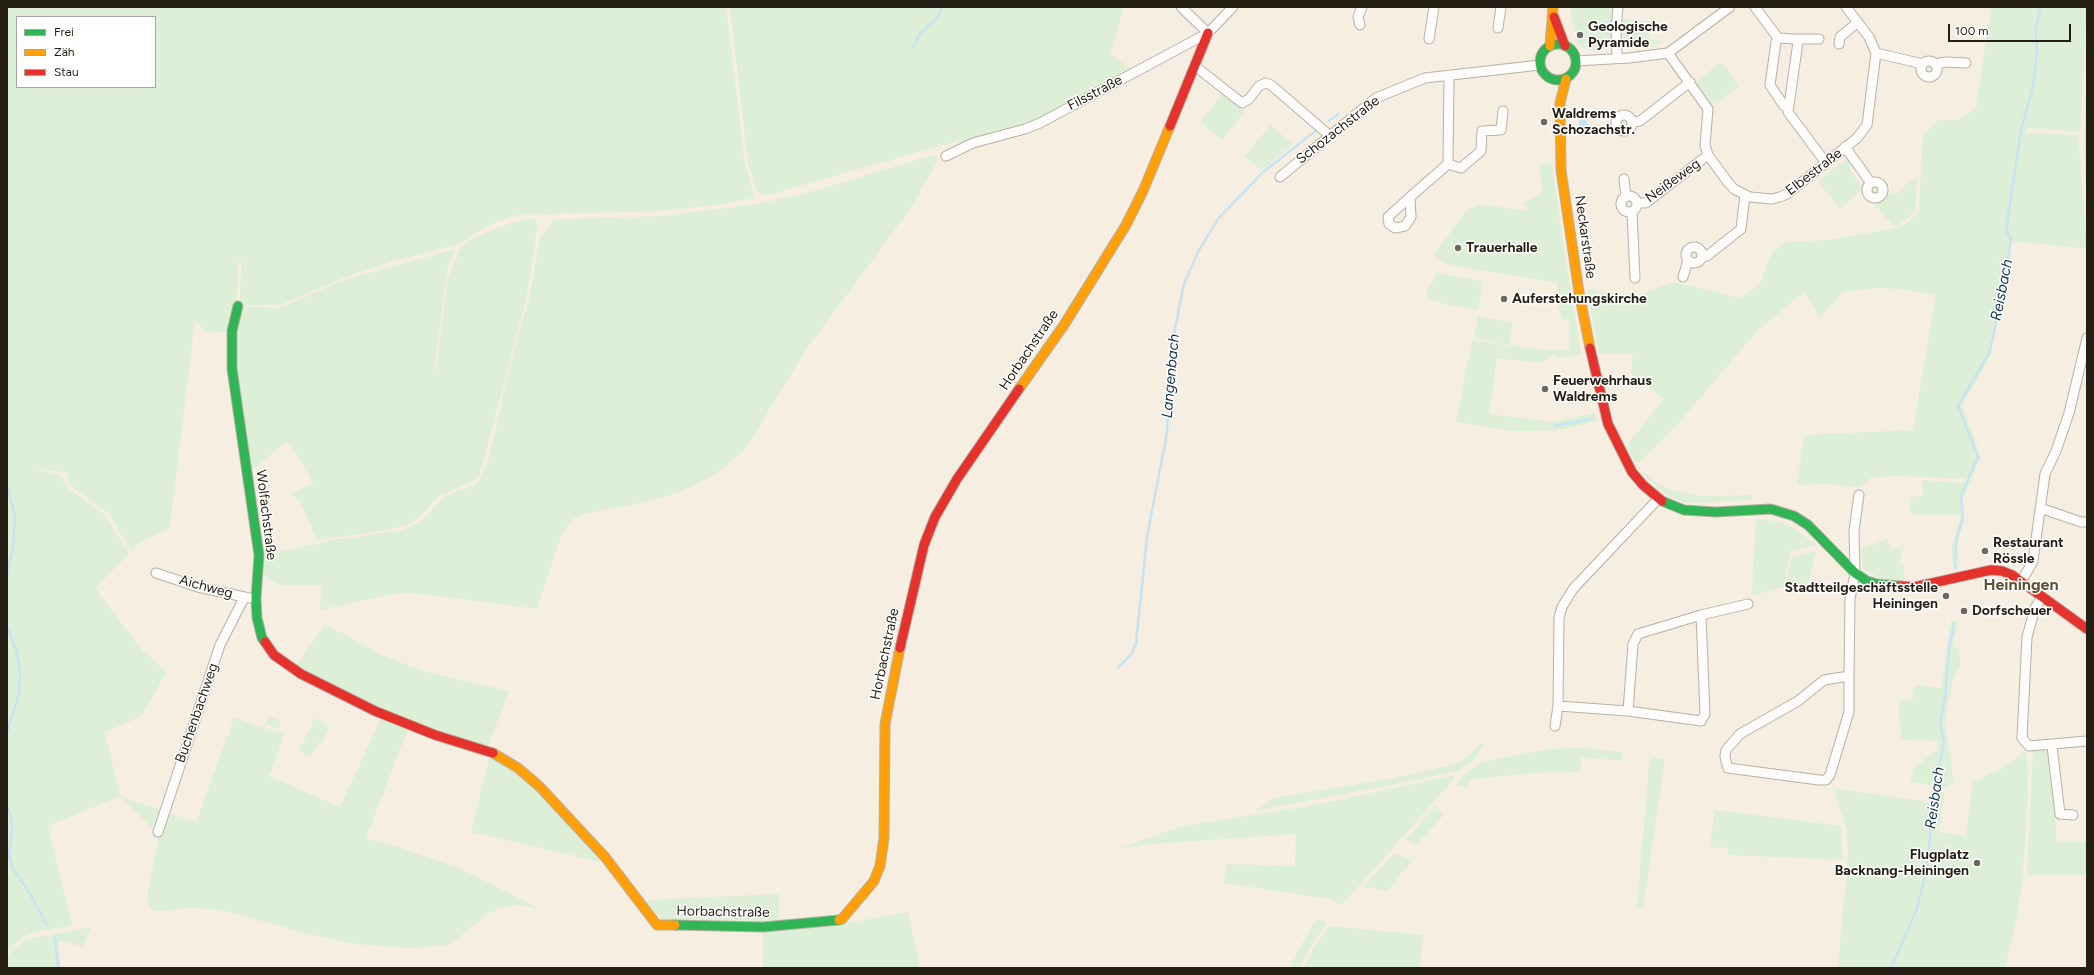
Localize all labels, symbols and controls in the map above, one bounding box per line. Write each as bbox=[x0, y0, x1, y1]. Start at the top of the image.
legend bbox=[16, 16, 156, 88]
scale bar bbox=[1950, 16, 2073, 42]
place label: Geologische Pyramide bbox=[1588, 19, 1668, 52]
text: 100 m bbox=[1955, 24, 1989, 38]
text: Frei bbox=[54, 25, 74, 39]
marker: Geologische Pyramide bbox=[1575, 30, 1585, 40]
text: Zäh bbox=[54, 45, 75, 59]
text: Stau bbox=[54, 65, 79, 79]
street label: Filsstraße bbox=[1065, 72, 1125, 114]
street label: Schozachstraße bbox=[1293, 92, 1383, 168]
place label: Waldrems Schozachstr. bbox=[1552, 106, 1635, 138]
marker: Waldrems Schozachstr. bbox=[1539, 117, 1549, 127]
street label: Elbestraße bbox=[1783, 145, 1845, 199]
street label: Neißeweg bbox=[1642, 155, 1704, 207]
street label: Neckarstraße bbox=[1571, 194, 1599, 280]
place label: Trauerhalle bbox=[1466, 240, 1538, 256]
marker: Trauerhalle bbox=[1453, 243, 1463, 253]
water label: Reisbach bbox=[1987, 258, 2017, 322]
place label: Auferstehungskirche bbox=[1512, 291, 1647, 307]
marker: Auferstehungskirche bbox=[1499, 294, 1509, 304]
street label: Horbachstraße bbox=[996, 307, 1062, 393]
water label: Langenbach bbox=[1158, 333, 1184, 419]
place label: Feuerwehrhaus Waldrems bbox=[1553, 373, 1652, 406]
marker: Feuerwehrhaus Waldrems bbox=[1540, 384, 1550, 394]
street label: Wolfachstraße bbox=[252, 469, 280, 561]
place label: Restaurant Rössle bbox=[1993, 535, 2064, 568]
marker: Restaurant Rössle bbox=[1980, 546, 1990, 556]
street label: Aichweg bbox=[177, 572, 235, 602]
district label: Heiningen bbox=[1984, 575, 2058, 595]
place label: Stadtteilgeschäftsstelle Heiningen bbox=[1784, 580, 1938, 612]
marker: Stadtteilgeschäftsstelle Heiningen bbox=[1941, 591, 1951, 601]
place label: Dorfscheuer bbox=[1972, 603, 2052, 619]
marker: Dorfscheuer bbox=[1959, 606, 1969, 616]
street label: Horbachstraße bbox=[867, 607, 903, 701]
street label: Buchenbachweg bbox=[172, 661, 222, 765]
water label: Reisbach bbox=[1922, 766, 1948, 830]
place label: Flugplatz Backnang-Heiningen bbox=[1835, 847, 1969, 880]
marker: Flugplatz Backnang-Heiningen bbox=[1972, 858, 1982, 868]
street label: Horbachstraße bbox=[676, 903, 770, 921]

